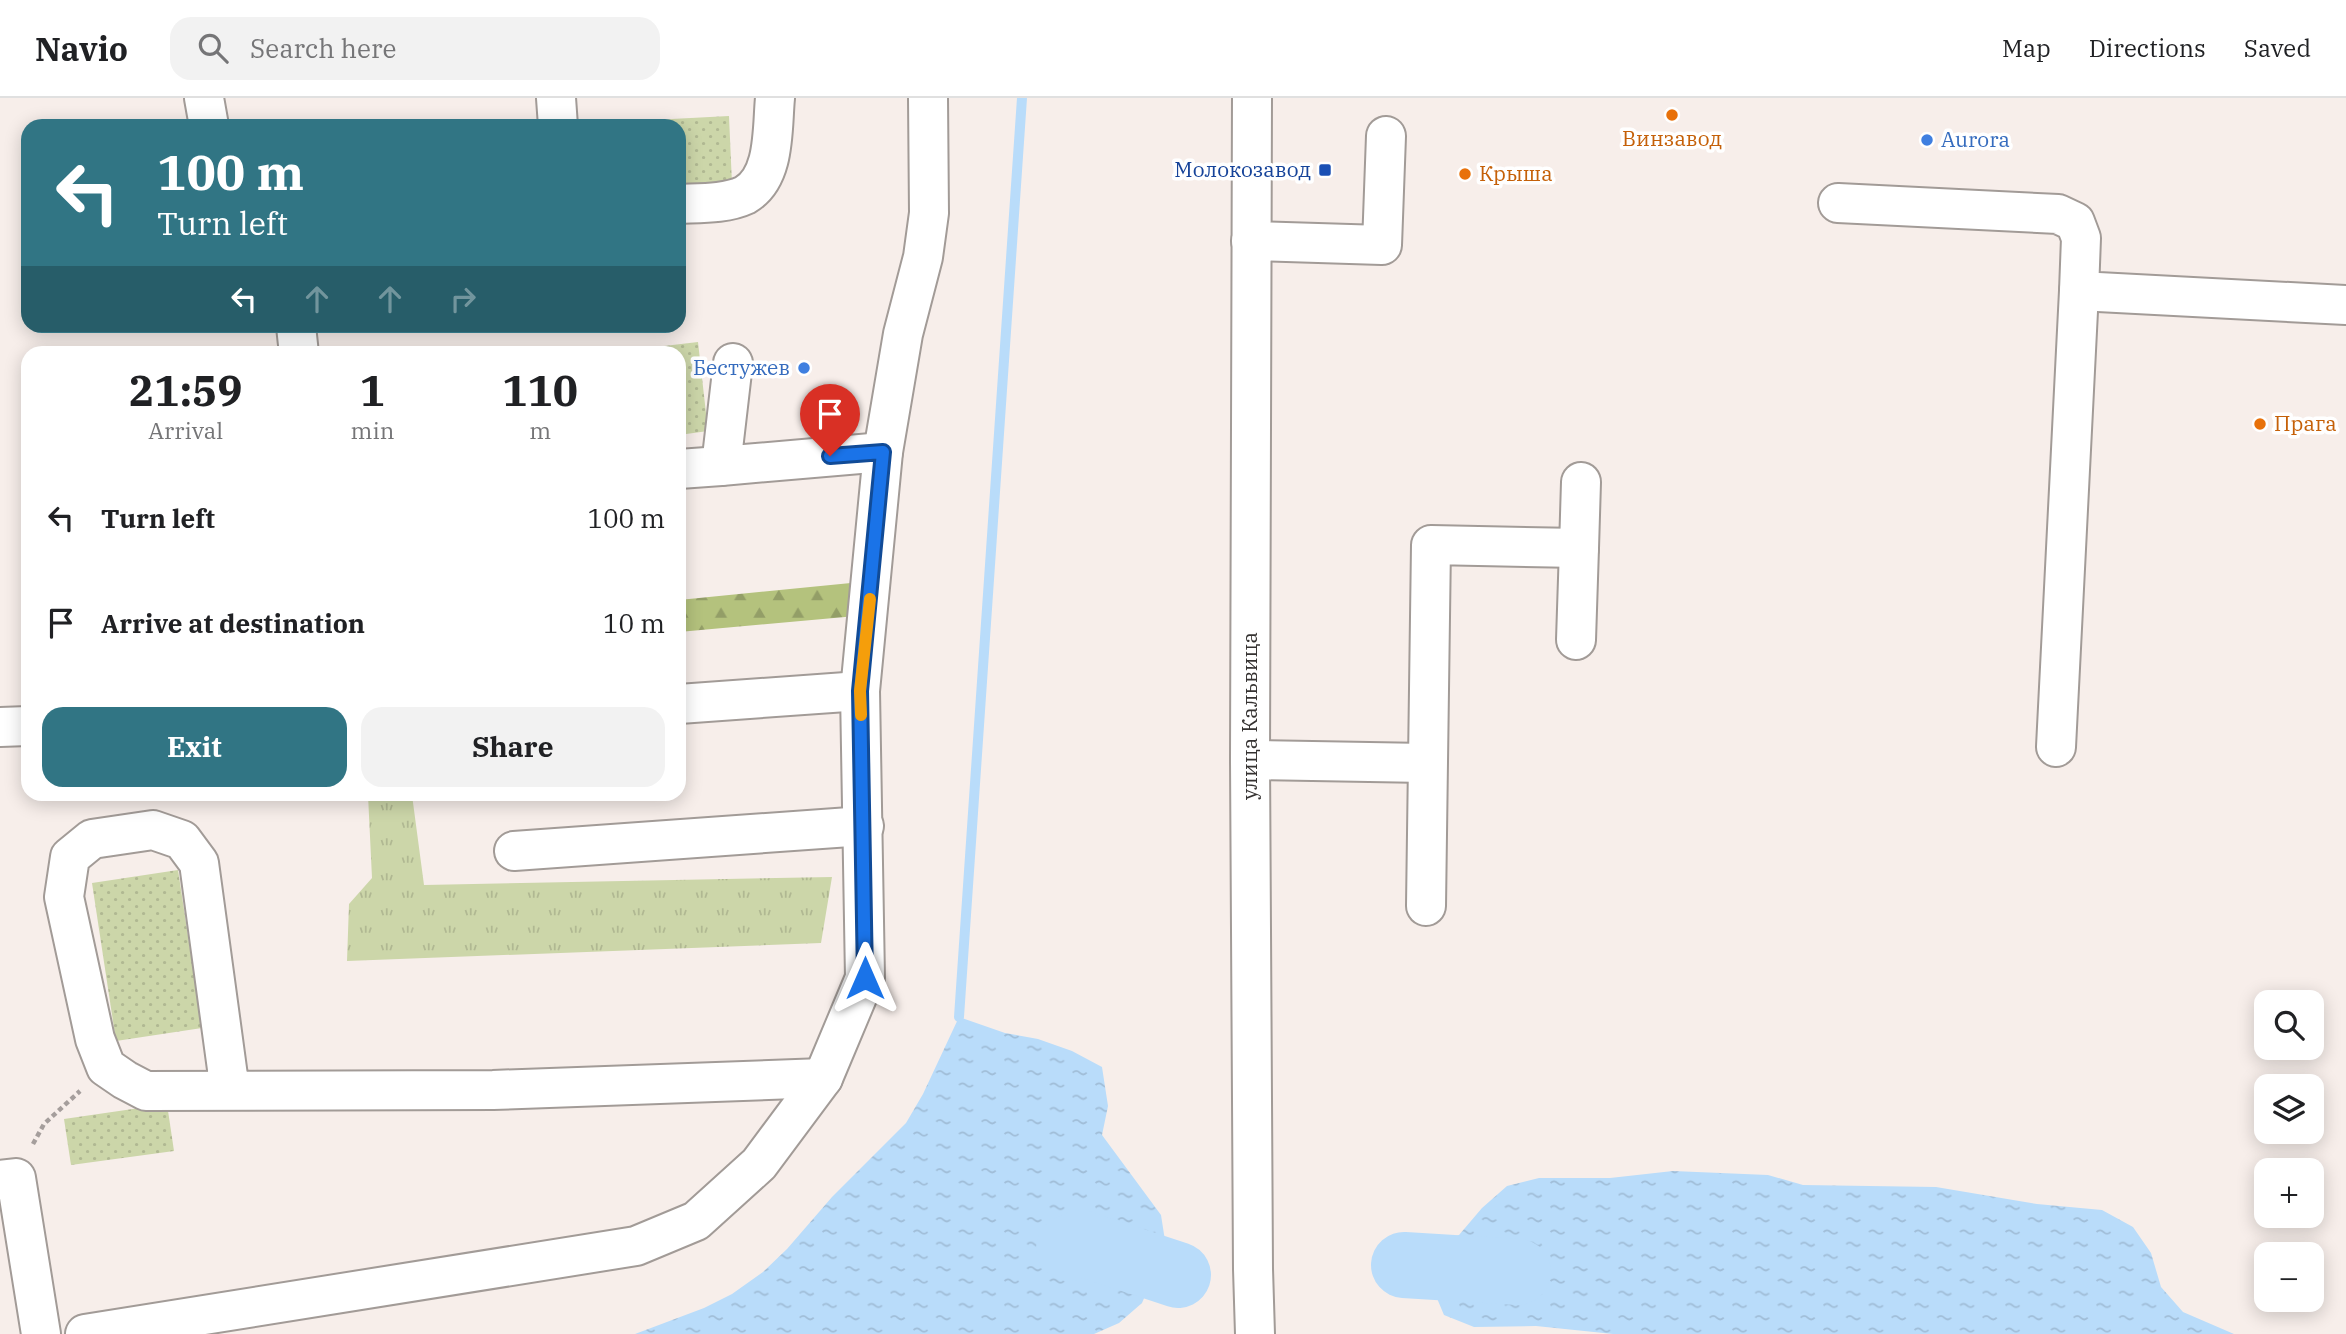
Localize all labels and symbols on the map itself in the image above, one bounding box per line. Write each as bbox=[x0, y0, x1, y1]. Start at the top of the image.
marker: Винзавод bbox=[1664, 107, 1680, 123]
place label: Винзавод bbox=[1622, 124, 1722, 152]
place label: Aurora bbox=[1941, 125, 2010, 153]
marker: Aurora bbox=[1919, 132, 1935, 148]
place label: Молокозавод bbox=[1174, 155, 1311, 183]
place label: Крыша bbox=[1479, 159, 1553, 187]
marker: Молокозавод bbox=[1317, 162, 1333, 178]
marker: Крыша bbox=[1457, 166, 1473, 182]
place label: Бестужев bbox=[693, 353, 790, 381]
marker: Бестужев bbox=[796, 360, 812, 376]
pin bbox=[800, 384, 860, 456]
place label: Прага bbox=[2274, 409, 2337, 437]
marker: Прага bbox=[2252, 416, 2268, 432]
street label: улица Кальвица bbox=[1235, 632, 1263, 800]
position arrow bbox=[828, 941, 902, 1015]

